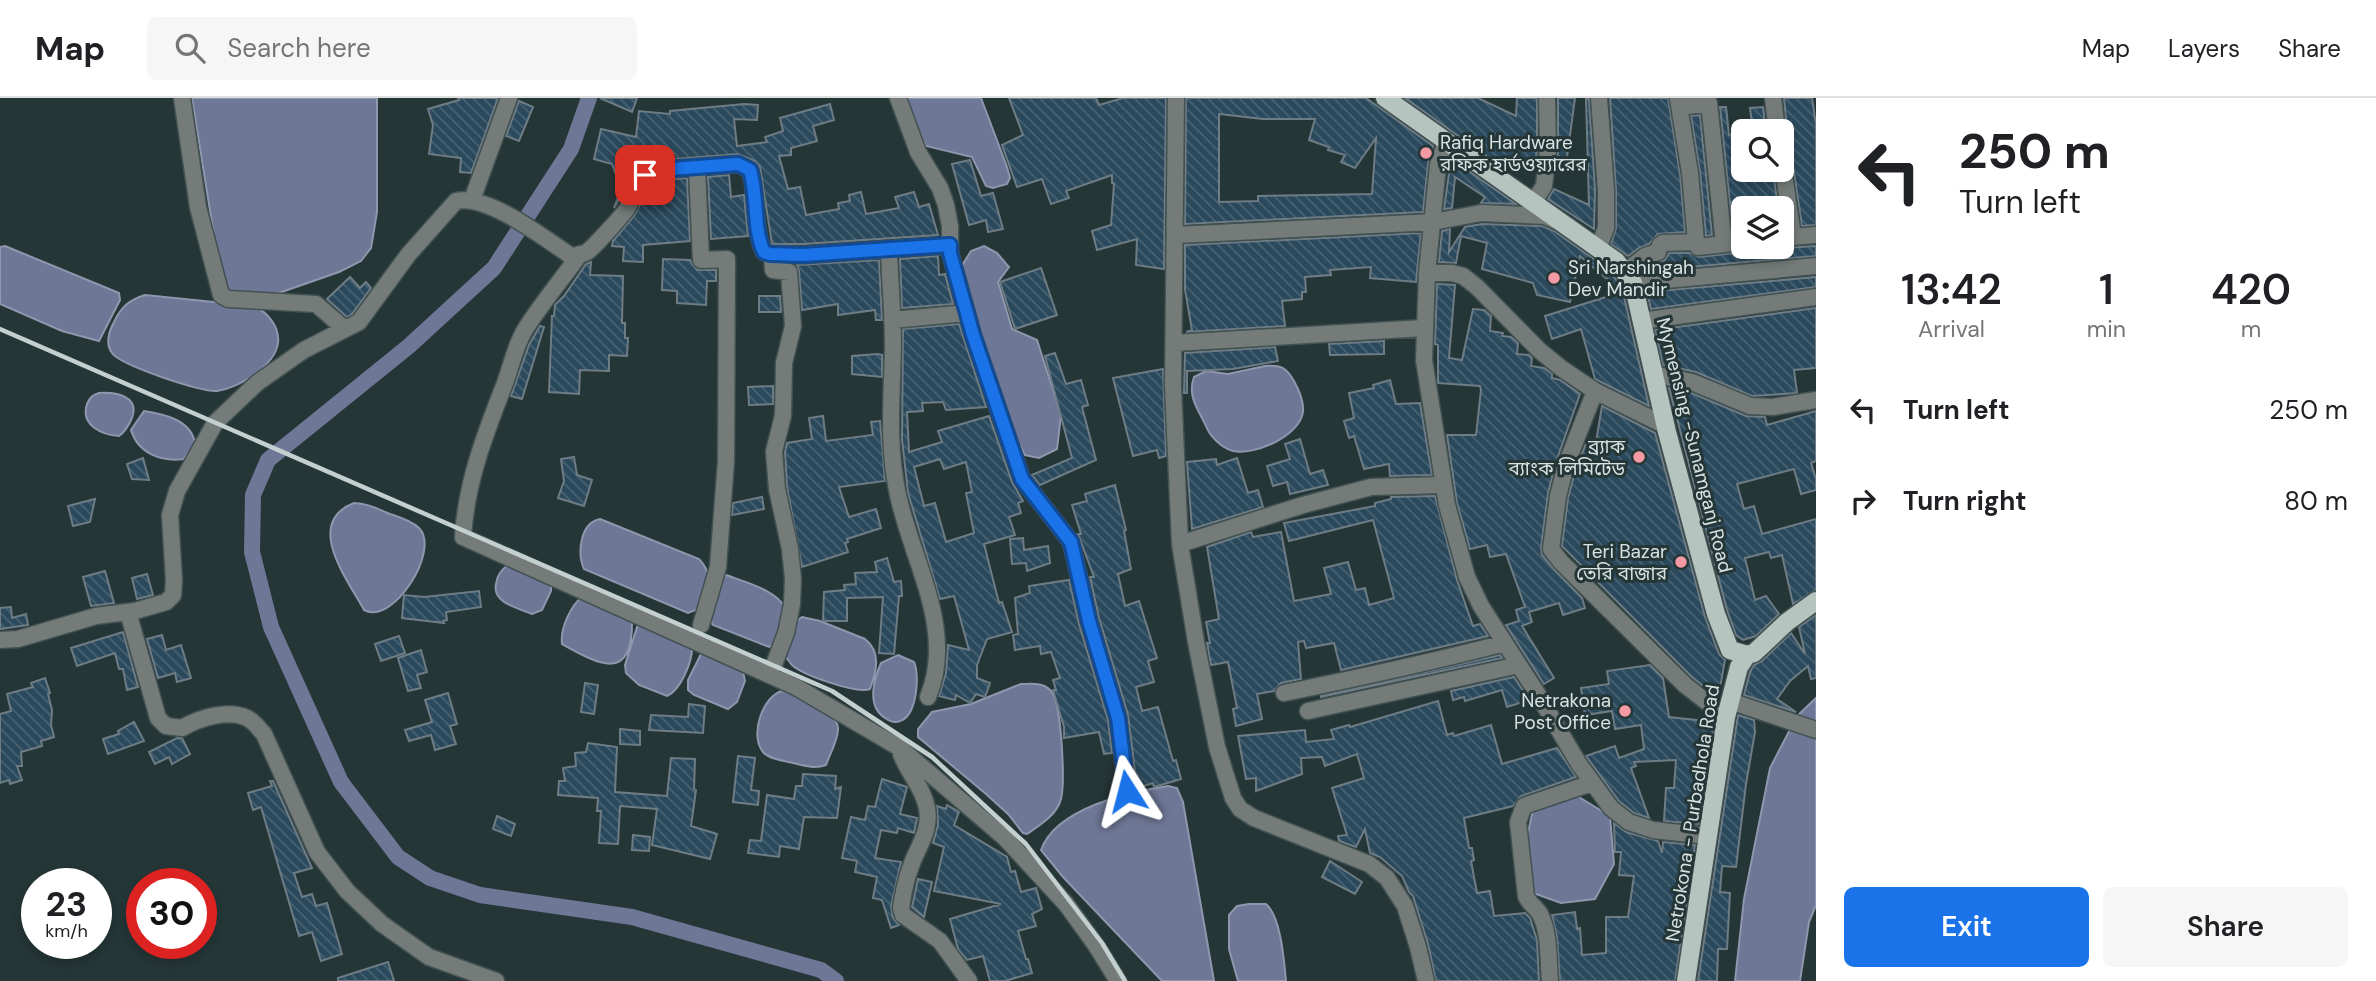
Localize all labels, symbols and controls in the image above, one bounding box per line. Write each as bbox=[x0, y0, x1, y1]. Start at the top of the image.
search box bbox=[147, 17, 637, 80]
text: Map bbox=[35, 27, 105, 70]
icon: search bbox=[171, 29, 209, 67]
text: Search here bbox=[227, 31, 371, 65]
text: Map bbox=[2082, 33, 2130, 64]
text: Layers bbox=[2168, 33, 2240, 64]
text: Share bbox=[2278, 33, 2341, 64]
map controls bbox=[1731, 119, 1794, 259]
button: search bbox=[1731, 119, 1794, 182]
text: 250 m bbox=[1959, 119, 2110, 183]
icon: left bbox=[1844, 126, 1935, 217]
place label: Rafiq Hardware রফিক হার্ডওয়্যারের bbox=[1439, 130, 1588, 177]
pin bbox=[615, 145, 675, 205]
marker: Rafiq Hardware রফিক হার্ডওয়্যারের bbox=[1418, 145, 1434, 161]
icon: arrive bbox=[626, 156, 664, 194]
text: Turn left bbox=[1959, 181, 2081, 223]
button: layers bbox=[1731, 196, 1794, 259]
place label: Sri Narshingah Dev Mandir bbox=[1568, 255, 1694, 302]
text: 13:42 bbox=[1901, 262, 2002, 317]
text: 1 bbox=[2099, 262, 2114, 317]
text: 420 bbox=[2211, 262, 2291, 317]
marker: Sri Narshingah Dev Mandir bbox=[1546, 270, 1562, 286]
text: Arrival bbox=[1918, 314, 1985, 344]
text: min bbox=[2087, 314, 2126, 344]
text: m bbox=[2241, 314, 2261, 344]
street label: Mymensing -Sunamganj Road bbox=[1651, 315, 1738, 575]
icon: left bbox=[1844, 391, 1882, 429]
text: Turn left bbox=[1903, 393, 2010, 427]
text: 250 m bbox=[2269, 393, 2348, 427]
place label: ব্র্যাক ব্যাংক লিমিটেড bbox=[1507, 434, 1626, 481]
marker: ব্র্যাক ব্যাংক লিমিটেড bbox=[1631, 449, 1647, 465]
icon: right bbox=[1844, 482, 1882, 520]
text: Turn right bbox=[1903, 484, 2027, 518]
text: 80 m bbox=[2284, 484, 2348, 518]
place label: Teri Bazar তেরি বাজার bbox=[1576, 539, 1668, 586]
marker: Teri Bazar তেরি বাজার bbox=[1673, 554, 1689, 570]
street label: Netrokona - Purbadhola Road bbox=[1660, 683, 1725, 943]
place label: Netrakona Post Office bbox=[1514, 688, 1611, 735]
marker: Netrakona Post Office bbox=[1617, 703, 1633, 719]
position arrow bbox=[1090, 754, 1164, 828]
speed limit sign: 30 bbox=[126, 868, 217, 959]
text: 23 bbox=[46, 881, 87, 927]
button: Exit bbox=[1844, 887, 2089, 967]
button: Share bbox=[2103, 887, 2348, 967]
text: km/h bbox=[45, 919, 88, 943]

